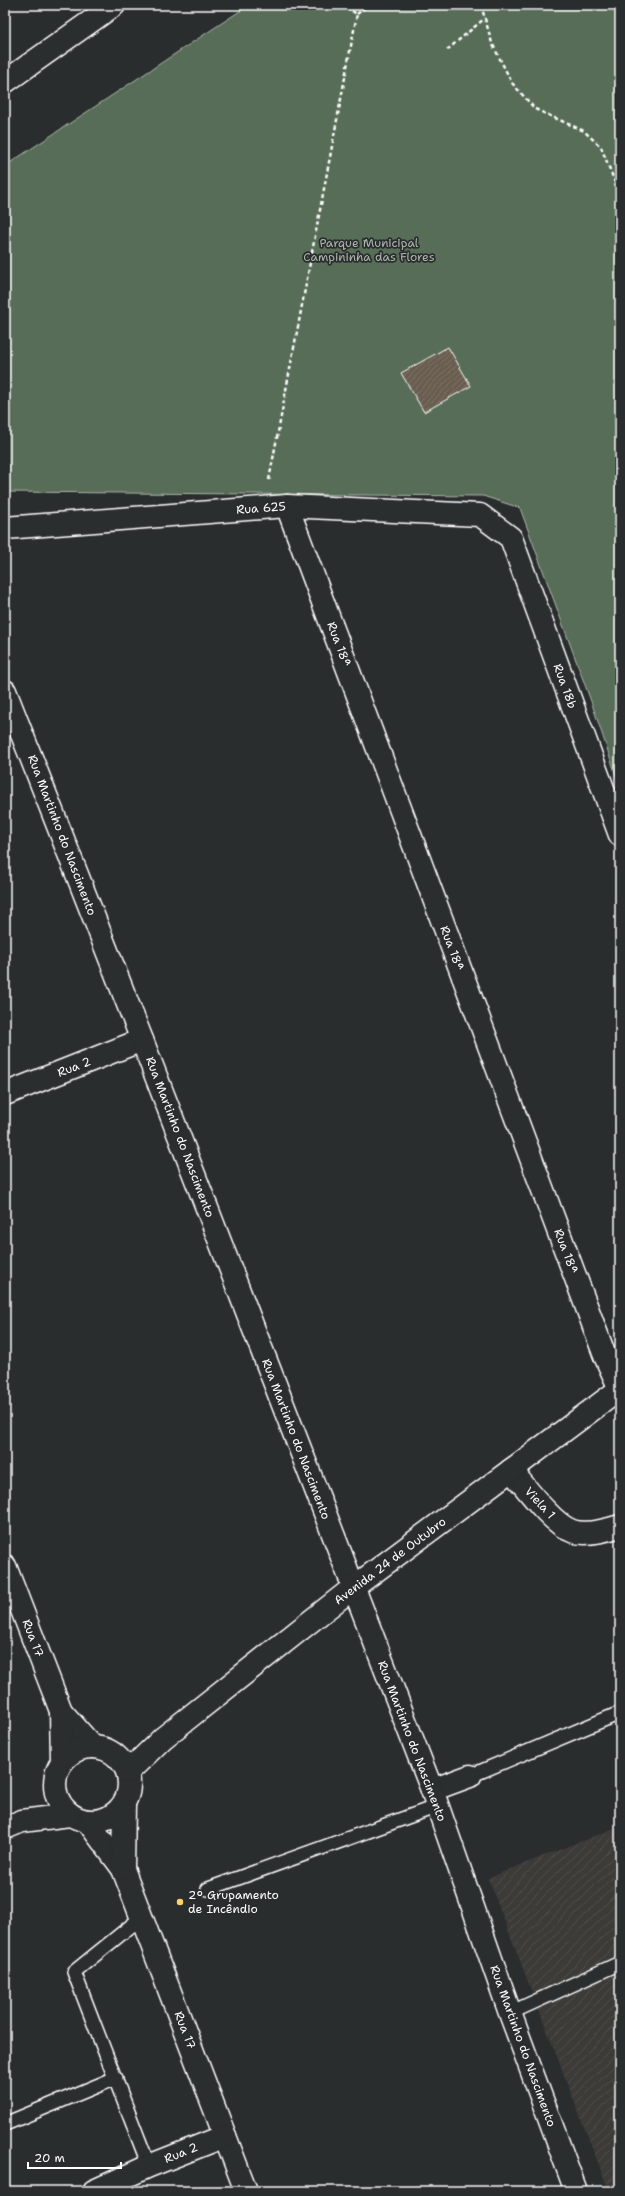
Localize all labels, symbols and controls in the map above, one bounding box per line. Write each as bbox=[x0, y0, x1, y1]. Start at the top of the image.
park label: Parque Municipal Campininha das Flores bbox=[303, 235, 435, 265]
street label: Rua 625 bbox=[236, 498, 286, 518]
street label: Rua 18ª bbox=[323, 619, 355, 669]
street label: Rua 18b bbox=[549, 661, 581, 711]
street label: Rua Martinho do Nascimento bbox=[24, 752, 100, 918]
street label: Rua 18ª bbox=[436, 923, 468, 973]
street label: Rua 2 bbox=[55, 1053, 93, 1081]
street label: Rua Martinho do Nascimento bbox=[142, 1054, 218, 1220]
street label: Rua 18ª bbox=[550, 1226, 582, 1276]
street label: Rua Martinho do Nascimento bbox=[258, 1356, 334, 1522]
street label: Viela 1 bbox=[521, 1484, 559, 1522]
street label: Avenida 24 de Outubro bbox=[331, 1514, 449, 1608]
street label: Rua 17 bbox=[19, 1617, 47, 1659]
street label: Rua Martinho do Nascimento bbox=[374, 1658, 450, 1824]
place label: 2º Grupamento de Incêndio bbox=[188, 1887, 279, 1917]
marker: 2º Grupamento de Incêndio bbox=[175, 1897, 185, 1907]
street label: Rua Martinho do Nascimento bbox=[486, 1963, 560, 2129]
street label: Rua 17 bbox=[171, 2009, 199, 2051]
street label: Rua 2 bbox=[162, 2139, 200, 2167]
scale bar bbox=[28, 2144, 121, 2170]
text: 20 m bbox=[34, 2150, 65, 2166]

